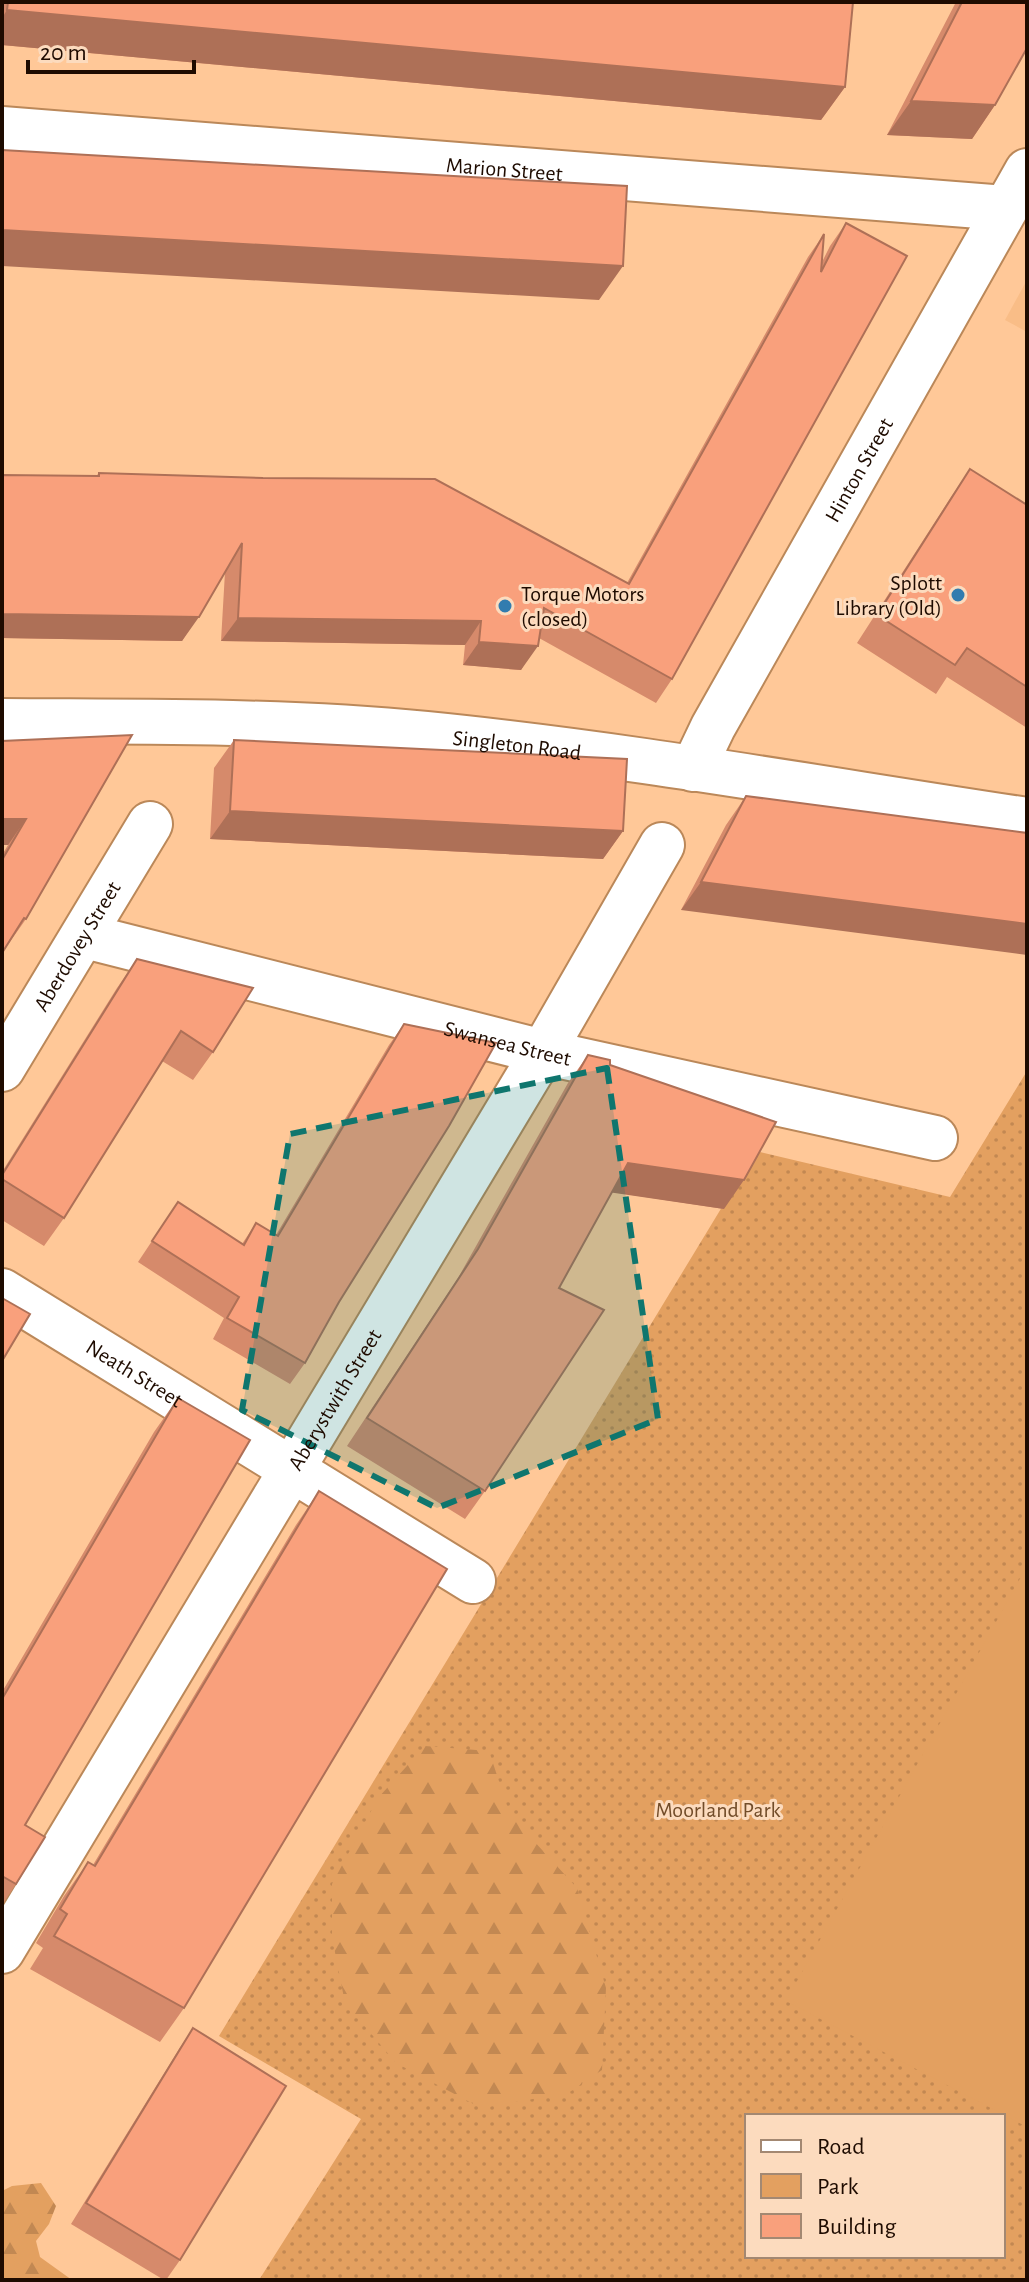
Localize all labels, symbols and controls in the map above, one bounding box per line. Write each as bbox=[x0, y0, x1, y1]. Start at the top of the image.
scale bar bbox=[28, 24, 194, 74]
text: 20 m bbox=[40, 41, 87, 65]
street label: Marion Street bbox=[445, 154, 564, 185]
street label: Hinton Street bbox=[821, 414, 897, 526]
place label: Splott Library (Old) bbox=[835, 572, 942, 619]
place label: Torque Motors (closed) bbox=[521, 583, 644, 630]
marker: Splott Library (Old) bbox=[949, 586, 967, 604]
marker: Torque Motors (closed) bbox=[496, 597, 514, 615]
street label: Singleton Road bbox=[451, 727, 583, 764]
street label: Aberdovey Street bbox=[30, 878, 125, 1015]
street label: Swansea Street bbox=[442, 1017, 573, 1070]
street label: Aberystwith Street bbox=[284, 1325, 386, 1474]
street label: Neath Street bbox=[82, 1336, 186, 1412]
park label: Moorland Park bbox=[655, 1799, 781, 1821]
legend bbox=[745, 2114, 1005, 2258]
text: Road bbox=[817, 2135, 865, 2159]
text: Park bbox=[817, 2175, 858, 2199]
text: Building bbox=[817, 2215, 896, 2239]

